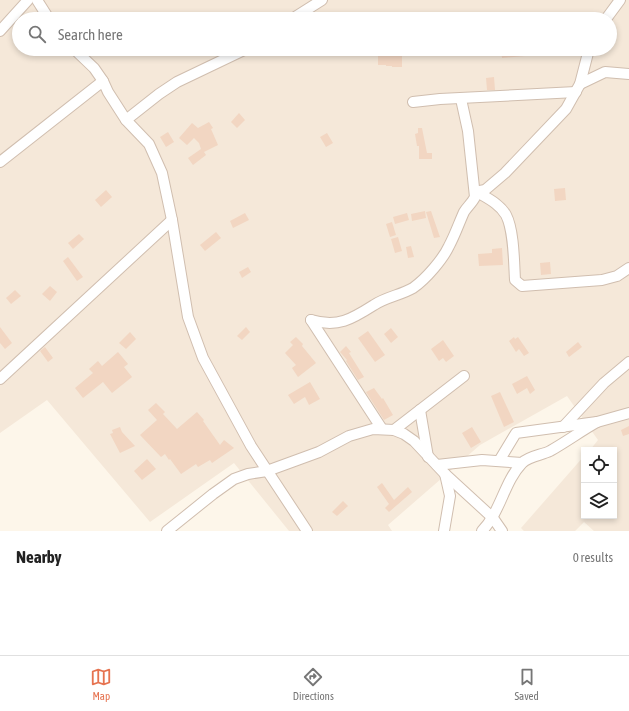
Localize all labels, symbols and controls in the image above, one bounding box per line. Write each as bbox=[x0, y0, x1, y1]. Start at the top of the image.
search box bbox=[12, 12, 617, 56]
icon: search bbox=[26, 23, 48, 45]
text: Search here bbox=[58, 26, 123, 43]
map controls bbox=[581, 447, 617, 519]
button: locate bbox=[581, 447, 617, 483]
button: layers bbox=[581, 483, 617, 519]
text: Nearby bbox=[16, 547, 62, 567]
text: 0 results bbox=[573, 550, 613, 565]
tab: Map bbox=[90, 666, 112, 702]
tab: Directions bbox=[293, 666, 334, 702]
tab: Saved bbox=[514, 666, 539, 702]

